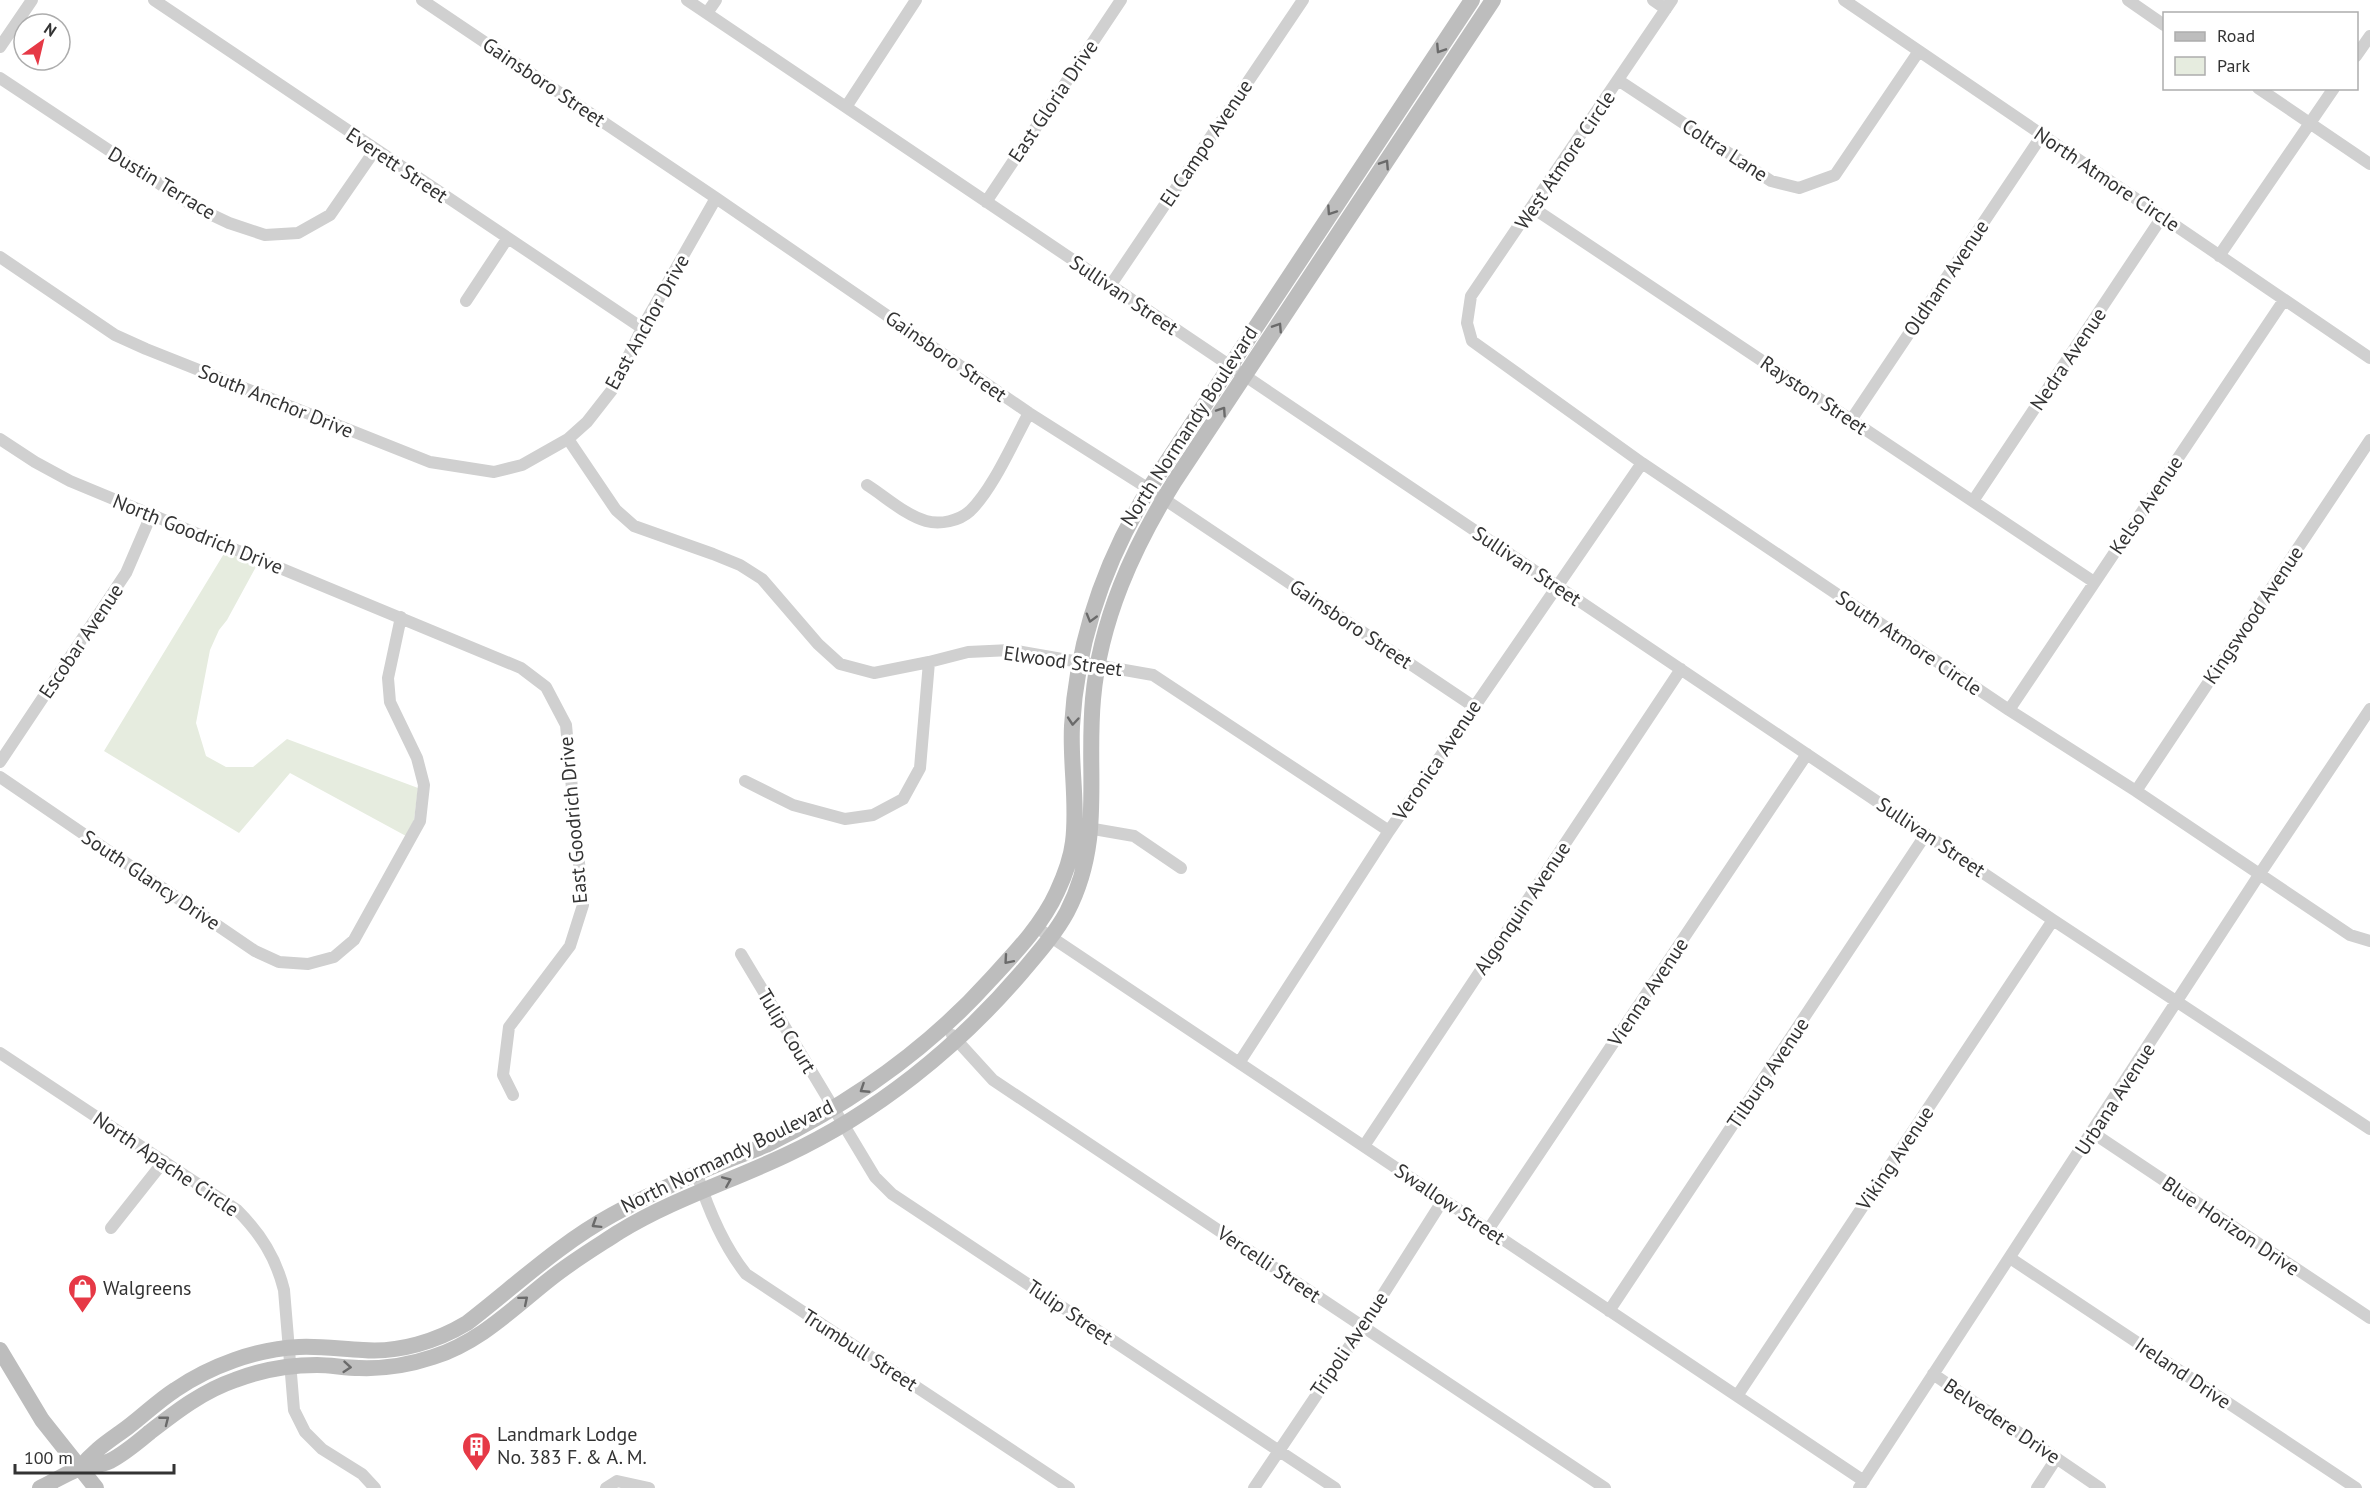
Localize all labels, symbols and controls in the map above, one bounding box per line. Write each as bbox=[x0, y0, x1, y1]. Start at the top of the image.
north arrow bbox=[12, 12, 72, 72]
legend bbox=[2163, 12, 2358, 90]
text: N bbox=[40, 18, 60, 41]
text: Road bbox=[2217, 24, 2255, 47]
street label: Gainsboro Street bbox=[478, 31, 610, 133]
street label: East Gloria Drive bbox=[1002, 35, 1104, 167]
one-way arrow bbox=[1436, 42, 1447, 53]
text: Park bbox=[2217, 54, 2250, 77]
street label: El Campo Avenue bbox=[1154, 74, 1258, 212]
street label: West Atmore Circle bbox=[1509, 86, 1621, 234]
street label: Coltra Lane bbox=[1677, 113, 1773, 187]
street label: Everett Street bbox=[341, 121, 453, 209]
street label: North Atmore Circle bbox=[2029, 121, 2185, 237]
street label: Dustin Terrace bbox=[103, 141, 221, 225]
one-way arrow bbox=[1378, 160, 1389, 171]
one-way arrow bbox=[1327, 205, 1339, 215]
street label: Oldham Avenue bbox=[1898, 215, 1994, 341]
street label: Sullivan Street bbox=[1065, 249, 1183, 341]
street label: East Anchor Drive bbox=[599, 250, 695, 394]
street label: Nedra Avenue bbox=[2024, 303, 2112, 415]
street label: Gainsboro Street bbox=[880, 305, 1012, 408]
street label: North Normandy Boulevard bbox=[1115, 321, 1263, 531]
one-way arrow bbox=[1271, 323, 1282, 334]
street label: Rayston Street bbox=[1755, 350, 1873, 441]
street label: South Anchor Drive bbox=[195, 358, 357, 444]
one-way arrow bbox=[1215, 407, 1226, 418]
street label: Kelso Avenue bbox=[2103, 451, 2189, 559]
street label: North Goodrich Drive bbox=[109, 488, 287, 580]
street label: Sullivan Street bbox=[1468, 520, 1586, 612]
street label: Kingswood Avenue bbox=[2197, 541, 2309, 689]
street label: Gainsboro Street bbox=[1285, 573, 1417, 675]
street label: Escobar Avenue bbox=[33, 579, 129, 703]
street label: South Atmore Circle bbox=[1831, 585, 1987, 701]
one-way arrow bbox=[1086, 612, 1098, 623]
street label: Elwood Street bbox=[1002, 640, 1124, 682]
street label: Veronica Avenue bbox=[1386, 695, 1487, 826]
one-way arrow bbox=[1067, 716, 1080, 725]
street label: East Goodrich Drive bbox=[553, 735, 593, 905]
street label: Sullivan Street bbox=[1872, 791, 1990, 883]
street label: South Glancy Drive bbox=[77, 824, 225, 936]
street label: Algonquin Avenue bbox=[1468, 837, 1576, 979]
street label: Vienna Avenue bbox=[1601, 933, 1694, 1052]
one-way arrow bbox=[1005, 953, 1016, 964]
street label: Tulip Court bbox=[752, 984, 822, 1078]
street label: Tilburg Avenue bbox=[1721, 1012, 1815, 1134]
street label: Urbana Avenue bbox=[2069, 1038, 2161, 1160]
one-way arrow bbox=[859, 1082, 870, 1093]
street label: North Normandy Boulevard bbox=[616, 1093, 838, 1219]
street label: Viking Avenue bbox=[1850, 1101, 1939, 1216]
street label: North Apache Circle bbox=[88, 1106, 244, 1222]
street label: Swallow Street bbox=[1390, 1157, 1511, 1251]
street label: Blue Horizon Drive bbox=[2157, 1170, 2305, 1282]
one-way arrow bbox=[720, 1176, 731, 1188]
one-way arrow bbox=[592, 1217, 602, 1229]
street label: Vercelli Street bbox=[1211, 1219, 1326, 1308]
shop icon: Walgreens bbox=[66, 1272, 98, 1314]
street label: Tulip Street bbox=[1022, 1274, 1118, 1350]
place label: Walgreens bbox=[103, 1275, 192, 1301]
street label: Tripoli Avenue bbox=[1304, 1287, 1394, 1401]
one-way arrow bbox=[517, 1297, 528, 1308]
street label: Trumbull Street bbox=[797, 1303, 923, 1397]
street label: Ireland Drive bbox=[2130, 1331, 2236, 1415]
one-way arrow bbox=[343, 1360, 352, 1373]
street label: Belvedere Drive bbox=[1939, 1372, 2065, 1470]
one-way arrow bbox=[159, 1417, 170, 1428]
place label: Landmark Lodge No. 383 F. & A. M. bbox=[497, 1421, 647, 1470]
building icon: Landmark Lodge No. 383 F. & A. M. bbox=[460, 1430, 492, 1472]
scale bar bbox=[15, 1437, 174, 1475]
text: 100 m bbox=[24, 1446, 73, 1469]

